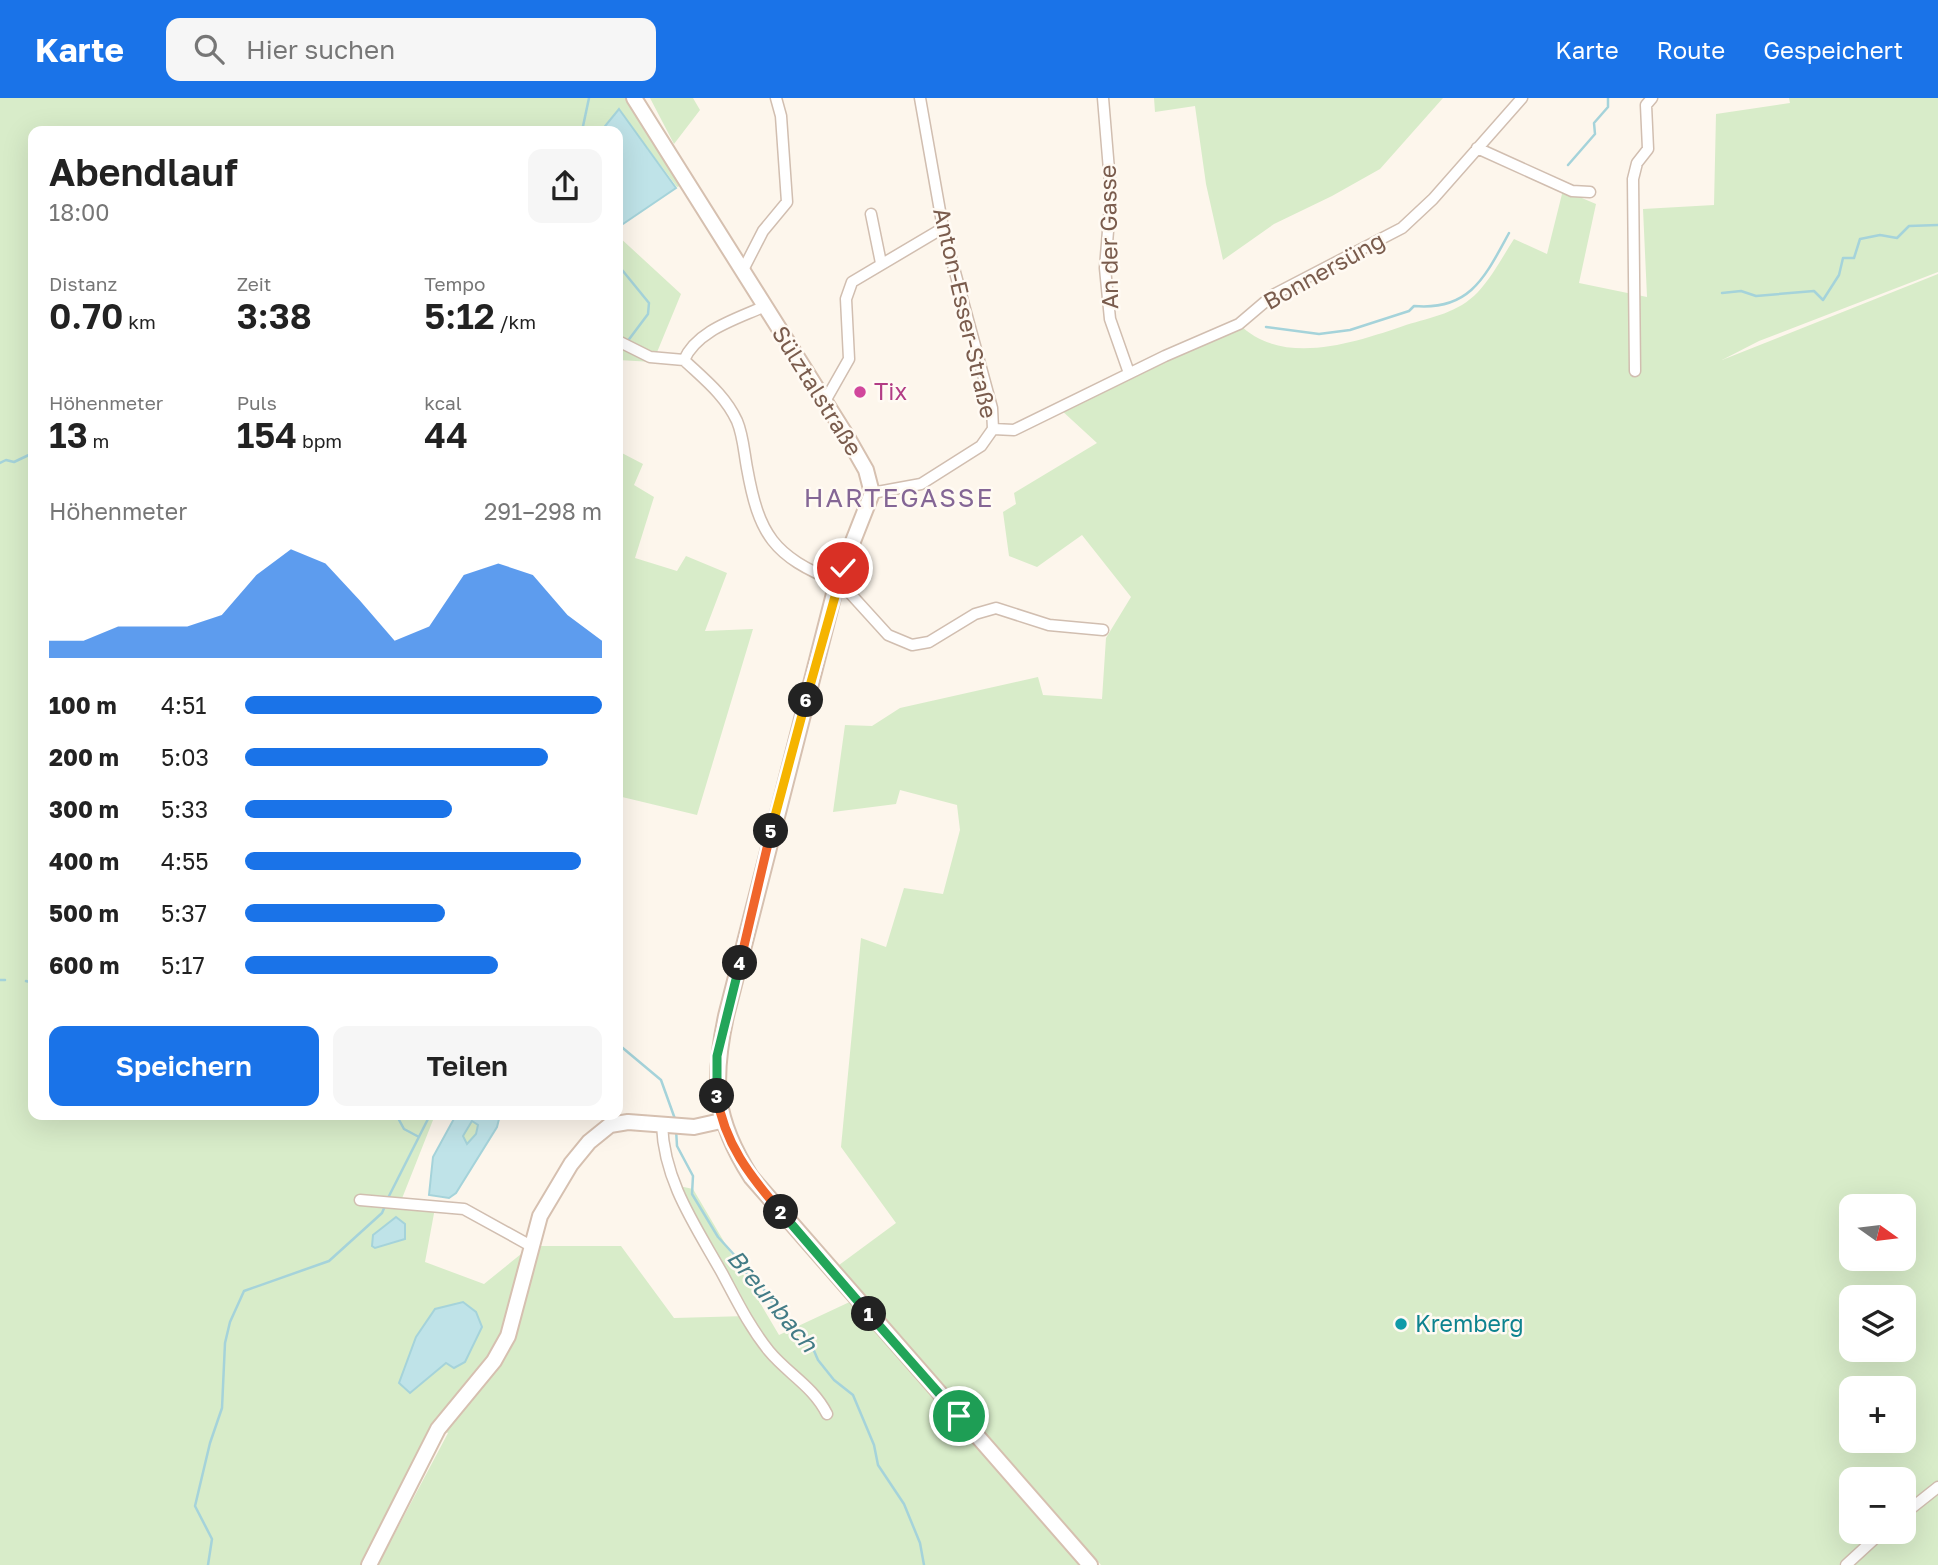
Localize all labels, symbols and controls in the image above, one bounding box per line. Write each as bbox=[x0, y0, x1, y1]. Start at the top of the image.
search box bbox=[166, 18, 656, 81]
text: Karte bbox=[35, 30, 124, 69]
icon: search bbox=[190, 30, 228, 68]
text: Hier suchen bbox=[246, 34, 395, 65]
text: Karte bbox=[1555, 35, 1619, 64]
text: Route bbox=[1657, 35, 1725, 64]
text: Gespeichert bbox=[1763, 35, 1903, 64]
text: Abendlauf bbox=[49, 149, 238, 194]
button: share bbox=[528, 149, 602, 223]
street label: An der Gasse bbox=[1093, 165, 1123, 309]
text: 18:00 bbox=[49, 198, 110, 226]
street label: Anton-Esser-Straße bbox=[928, 205, 1004, 421]
street label: Bonnersüng bbox=[1258, 225, 1389, 315]
text: Distanz bbox=[49, 272, 117, 295]
text: Zeit bbox=[237, 272, 271, 295]
text: Tempo bbox=[424, 272, 485, 295]
text: 0.70 bbox=[49, 295, 123, 337]
text: 3:38 bbox=[237, 295, 312, 337]
text: 5:12 bbox=[424, 295, 495, 337]
text: km bbox=[123, 310, 156, 333]
text: /km bbox=[495, 310, 536, 333]
street label: Sülztalstraße bbox=[767, 320, 869, 461]
place label: Tix bbox=[874, 377, 907, 405]
marker: Tix bbox=[852, 384, 868, 400]
text: Höhenmeter bbox=[49, 391, 163, 414]
text: Puls bbox=[237, 391, 277, 414]
text: kcal bbox=[424, 391, 462, 414]
text: 13 bbox=[49, 414, 88, 456]
text: 154 bbox=[237, 414, 297, 456]
text: 44 bbox=[424, 414, 468, 456]
text: m bbox=[88, 429, 109, 452]
text: bpm bbox=[297, 429, 342, 452]
district label: HARTEGASSE bbox=[804, 482, 994, 513]
text: Höhenmeter bbox=[49, 497, 187, 525]
text: 291–298 m bbox=[484, 497, 602, 525]
pin bbox=[813, 538, 873, 598]
icon: check bbox=[824, 549, 862, 587]
pin: 6 bbox=[788, 682, 824, 718]
text: 6 bbox=[799, 688, 812, 711]
text: 100 m bbox=[49, 691, 117, 719]
text: 4:51 bbox=[161, 691, 206, 719]
text: 200 m bbox=[49, 743, 119, 771]
text: 5:03 bbox=[161, 743, 209, 771]
text: 300 m bbox=[49, 795, 119, 823]
text: 5:33 bbox=[161, 795, 208, 823]
pin: 5 bbox=[754, 814, 788, 848]
text: 5 bbox=[765, 819, 776, 842]
text: 400 m bbox=[49, 847, 119, 875]
text: 4:55 bbox=[161, 847, 209, 875]
text: 500 m bbox=[49, 899, 119, 927]
text: 5:37 bbox=[161, 899, 207, 927]
pin: 4 bbox=[722, 946, 758, 980]
text: 600 m bbox=[49, 951, 119, 979]
text: 5:17 bbox=[161, 951, 205, 979]
text: 4 bbox=[734, 951, 745, 974]
button: Speichern bbox=[49, 1026, 319, 1106]
button: Teilen bbox=[333, 1026, 602, 1106]
pin: 3 bbox=[700, 1079, 734, 1114]
text: 3 bbox=[711, 1084, 722, 1107]
pin: 2 bbox=[764, 1194, 798, 1230]
north arrow bbox=[1839, 1194, 1916, 1270]
map controls bbox=[1839, 1194, 1916, 1544]
text: 2 bbox=[775, 1200, 786, 1223]
water label: Breunbach bbox=[722, 1243, 825, 1358]
button: layers bbox=[1839, 1285, 1916, 1362]
pin: 1 bbox=[852, 1296, 886, 1332]
text: 1 bbox=[864, 1302, 873, 1325]
place label: Kremberg bbox=[1415, 1309, 1524, 1337]
marker: Kremberg bbox=[1393, 1316, 1409, 1332]
button: + bbox=[1839, 1376, 1916, 1453]
pin bbox=[929, 1386, 989, 1446]
icon: arrive bbox=[940, 1397, 978, 1435]
button: − bbox=[1839, 1467, 1916, 1544]

